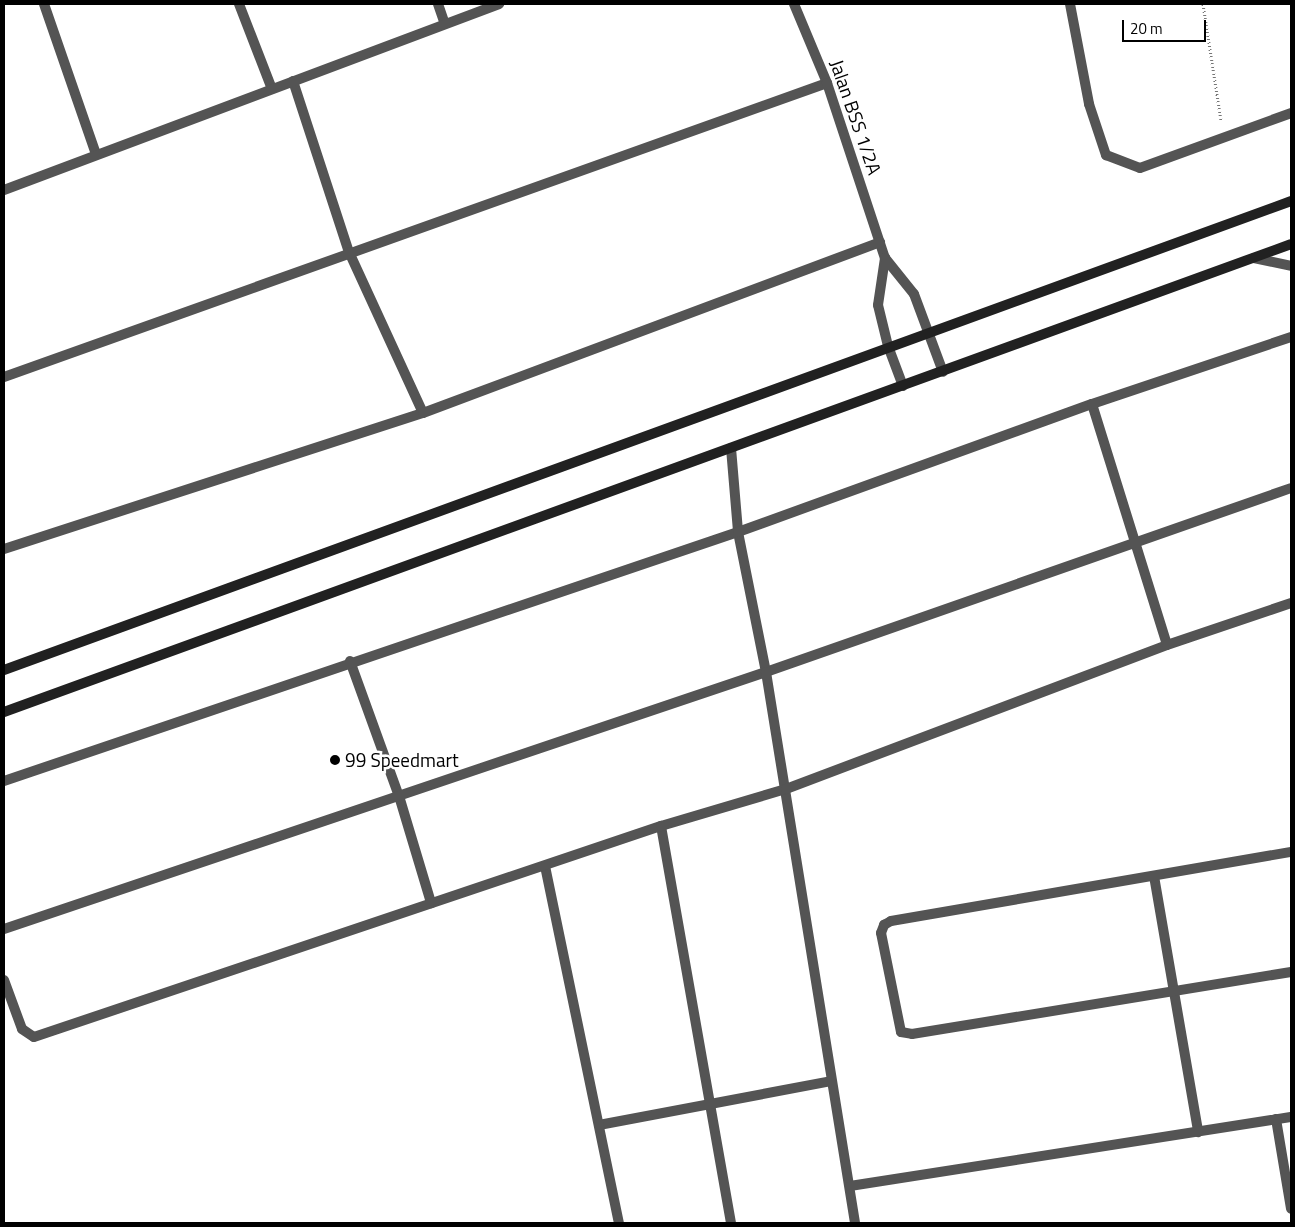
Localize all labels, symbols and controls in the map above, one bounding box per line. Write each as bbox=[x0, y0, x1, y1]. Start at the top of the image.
scale bar bbox=[1125, 10, 1209, 42]
text: 20 m bbox=[1130, 17, 1163, 40]
street label: Jalan BSS 1/2A bbox=[826, 56, 886, 178]
place label: 99 Speedmart bbox=[345, 749, 459, 771]
marker: 99 Speedmart bbox=[329, 754, 341, 766]

